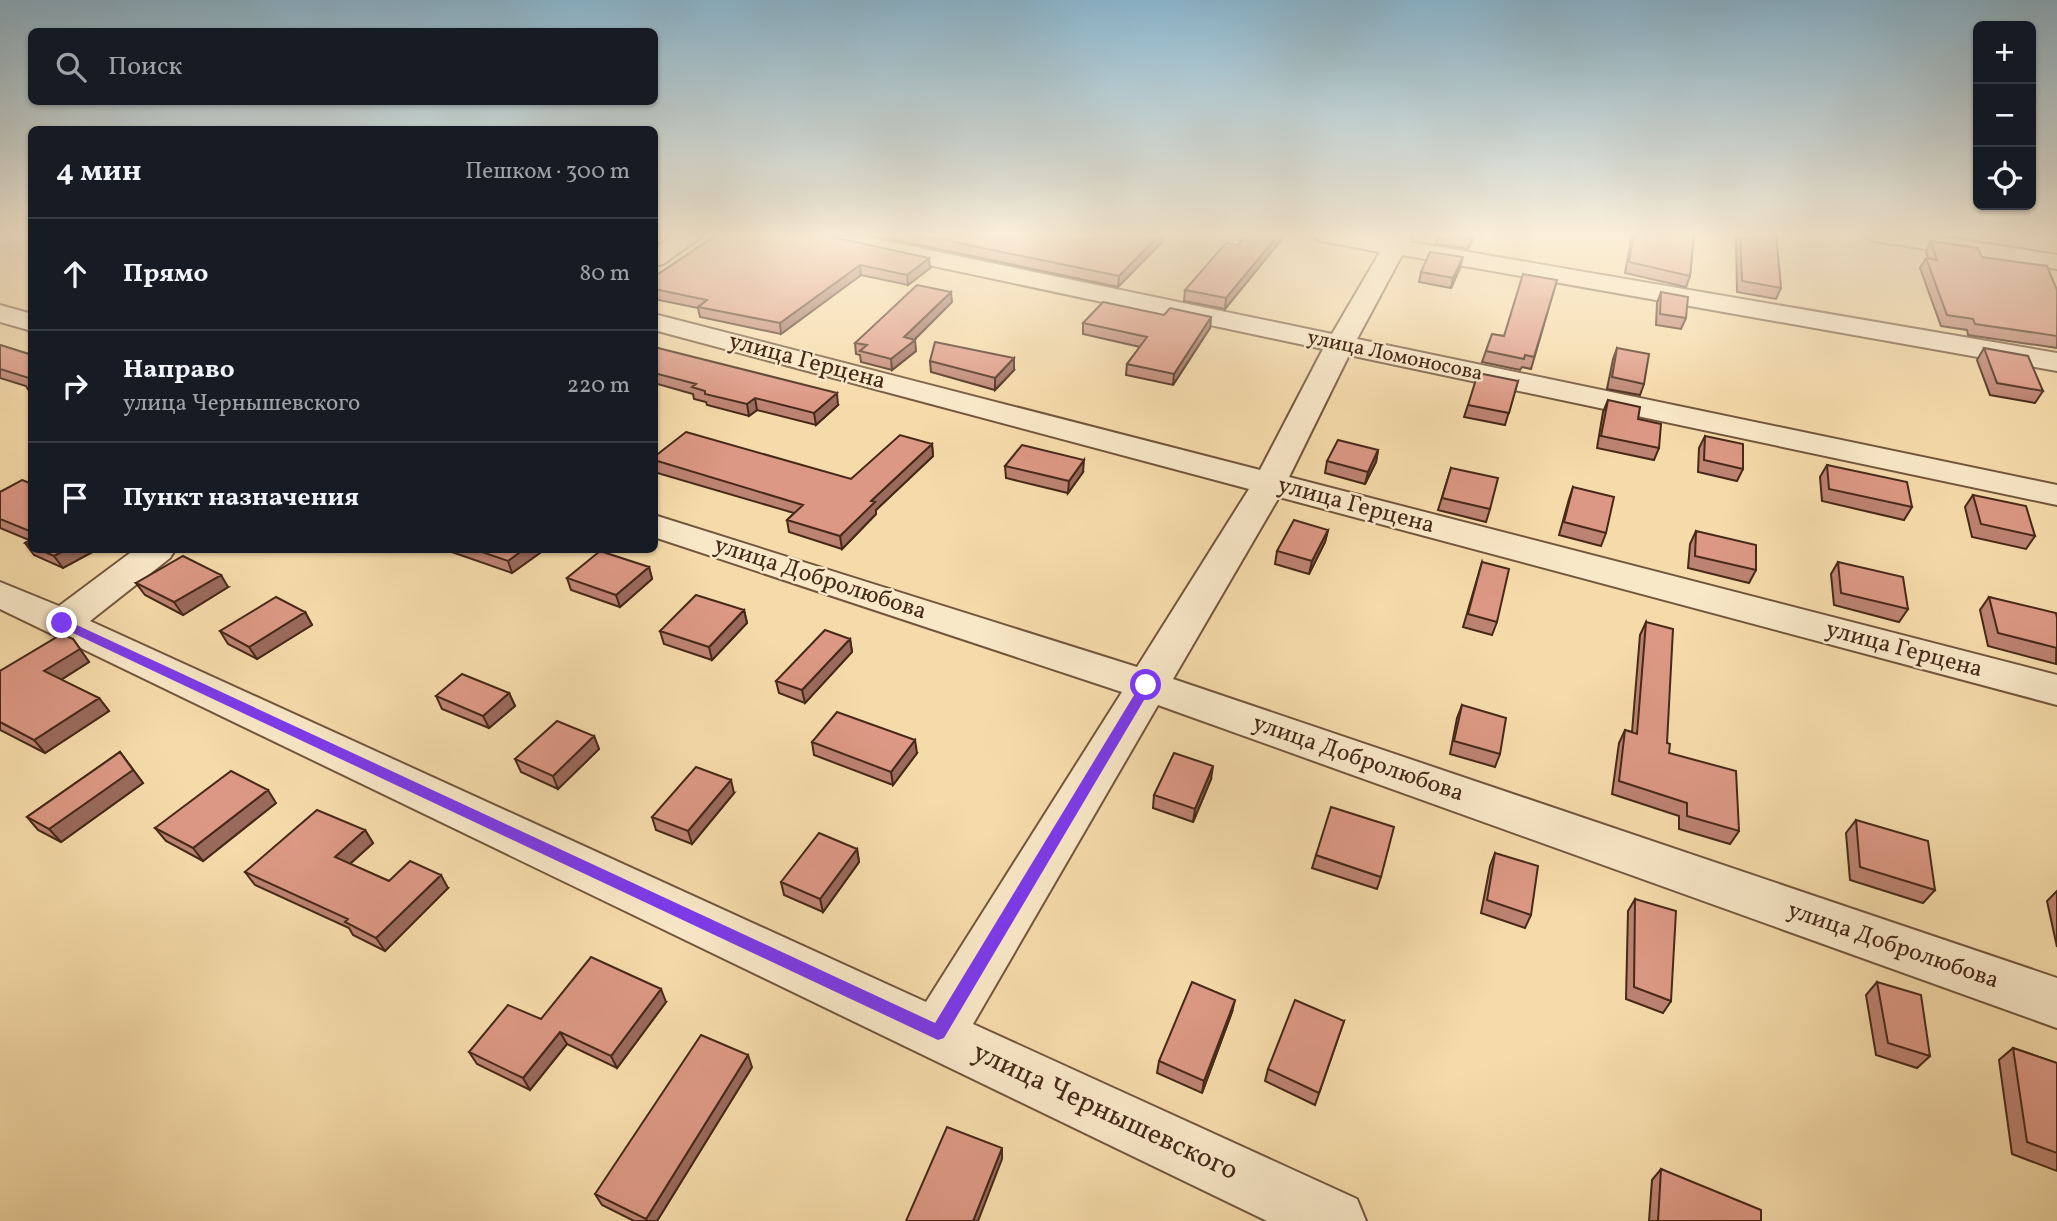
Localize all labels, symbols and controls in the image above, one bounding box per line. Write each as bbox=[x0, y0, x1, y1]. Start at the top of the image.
map controls bbox=[1973, 21, 2036, 210]
button: + bbox=[1973, 21, 2036, 84]
search box bbox=[28, 28, 658, 105]
icon: search bbox=[52, 48, 90, 86]
text: Поиск bbox=[108, 49, 182, 85]
button: − bbox=[1973, 84, 2036, 147]
button: locate bbox=[1973, 147, 2036, 210]
text: 4 мин bbox=[56, 151, 141, 193]
text: Пешком · 300 m bbox=[465, 156, 630, 188]
icon: ahead bbox=[56, 255, 94, 293]
text: Прямо bbox=[123, 256, 208, 292]
text: 80 m bbox=[580, 258, 630, 290]
street label: улица Ломоносова bbox=[1304, 323, 1486, 389]
street label: улица Герцена bbox=[725, 325, 889, 399]
text: Направо bbox=[123, 352, 235, 388]
icon: right bbox=[56, 367, 94, 405]
text: 220 m bbox=[567, 370, 630, 402]
text: улица Чернышевского bbox=[123, 388, 360, 420]
street label: улица Герцена bbox=[1274, 469, 1438, 543]
icon: arrive bbox=[56, 479, 94, 517]
text: Пункт назначения bbox=[123, 480, 359, 516]
street label: улица Добролюбова bbox=[709, 529, 931, 629]
route end bbox=[46, 607, 77, 638]
street label: улица Герцена bbox=[1822, 613, 1986, 687]
route start bbox=[1130, 669, 1161, 700]
street label: улица Добролюбова bbox=[1248, 707, 1468, 811]
street label: улица Добролюбова bbox=[1783, 894, 2003, 998]
street label: улица Чернышевского bbox=[966, 1033, 1244, 1191]

